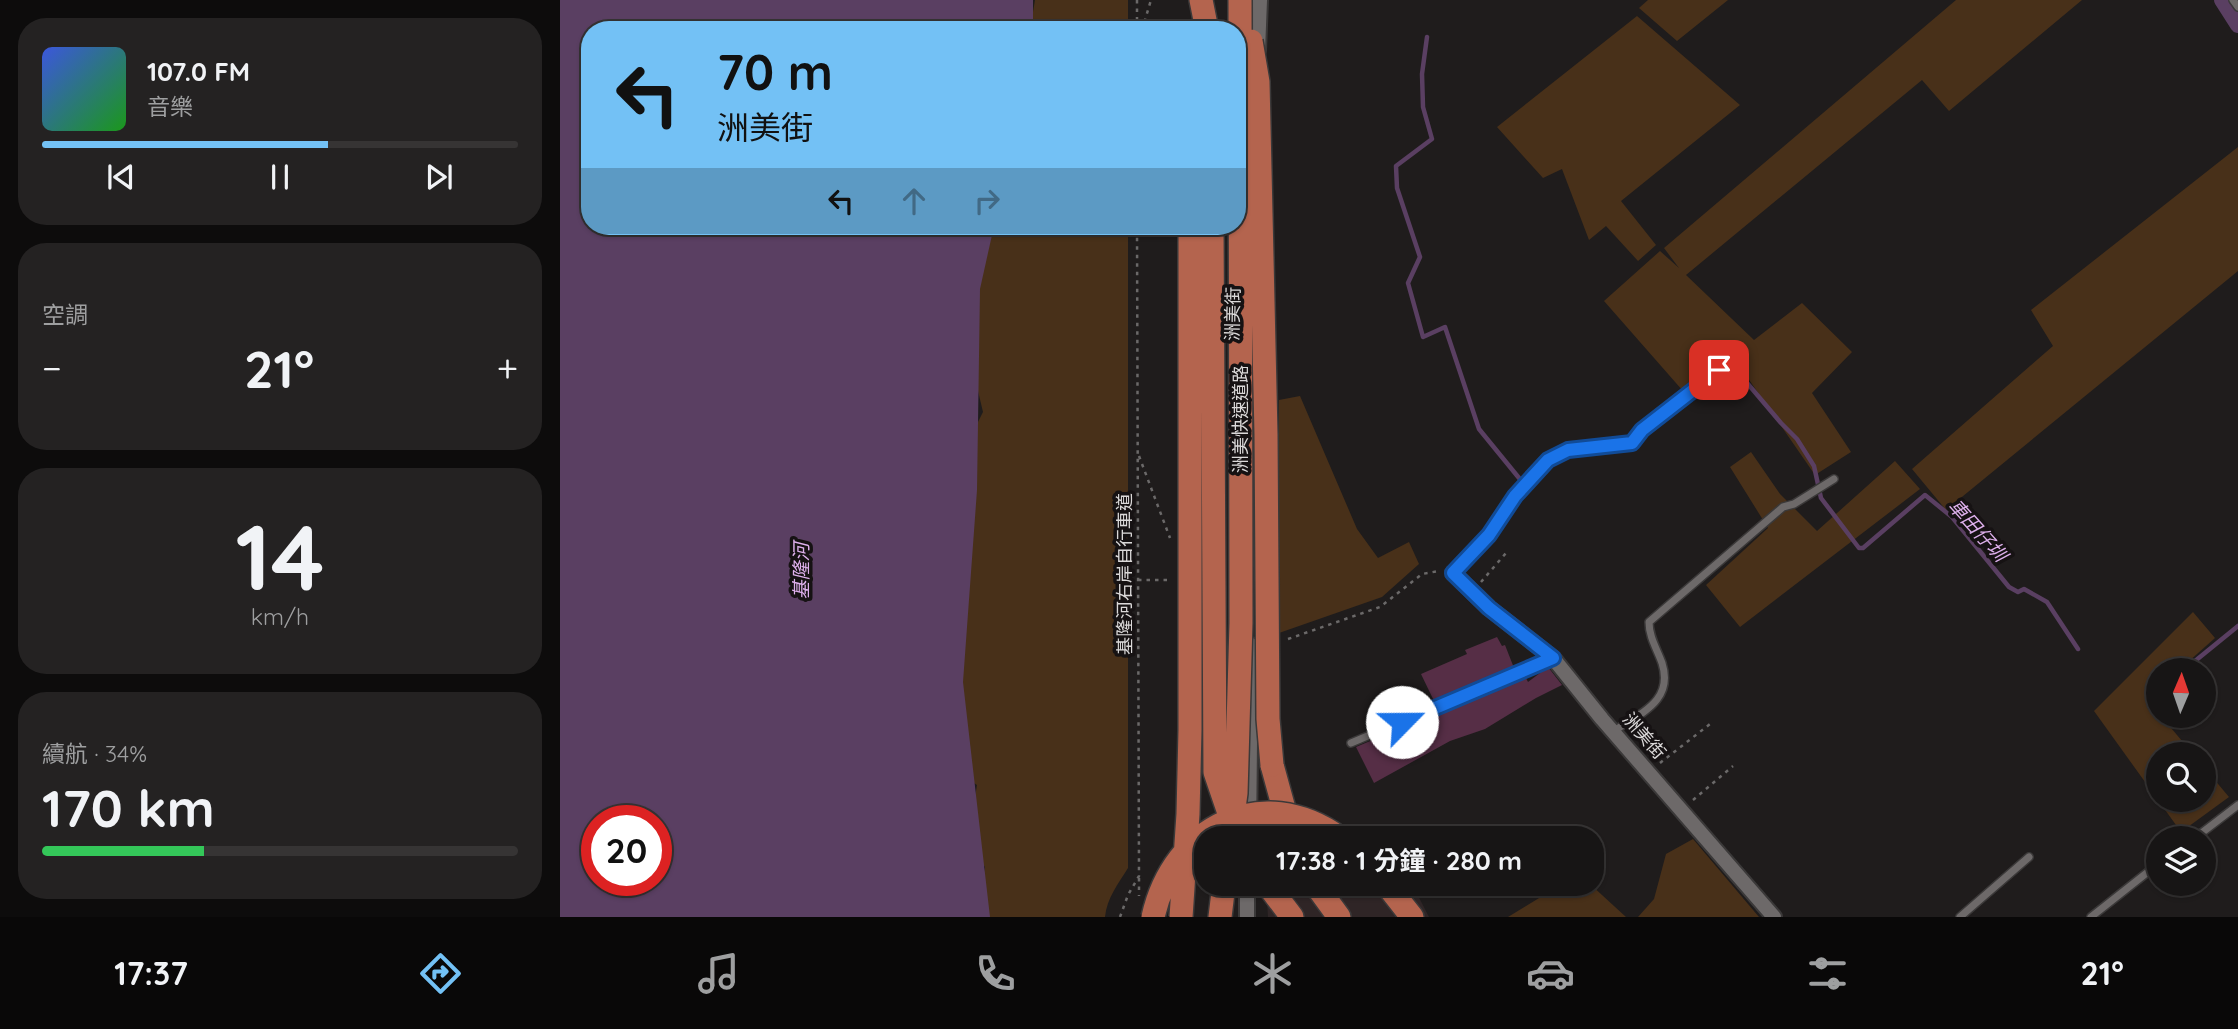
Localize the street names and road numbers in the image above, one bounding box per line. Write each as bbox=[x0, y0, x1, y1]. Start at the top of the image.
street label: 洲美街 bbox=[1221, 287, 1244, 341]
street label: 洲美快速道路 bbox=[1229, 365, 1252, 473]
street label: 基隆河右岸自行車道 bbox=[1113, 493, 1136, 655]
street label: 洲美街 bbox=[1618, 708, 1671, 764]

